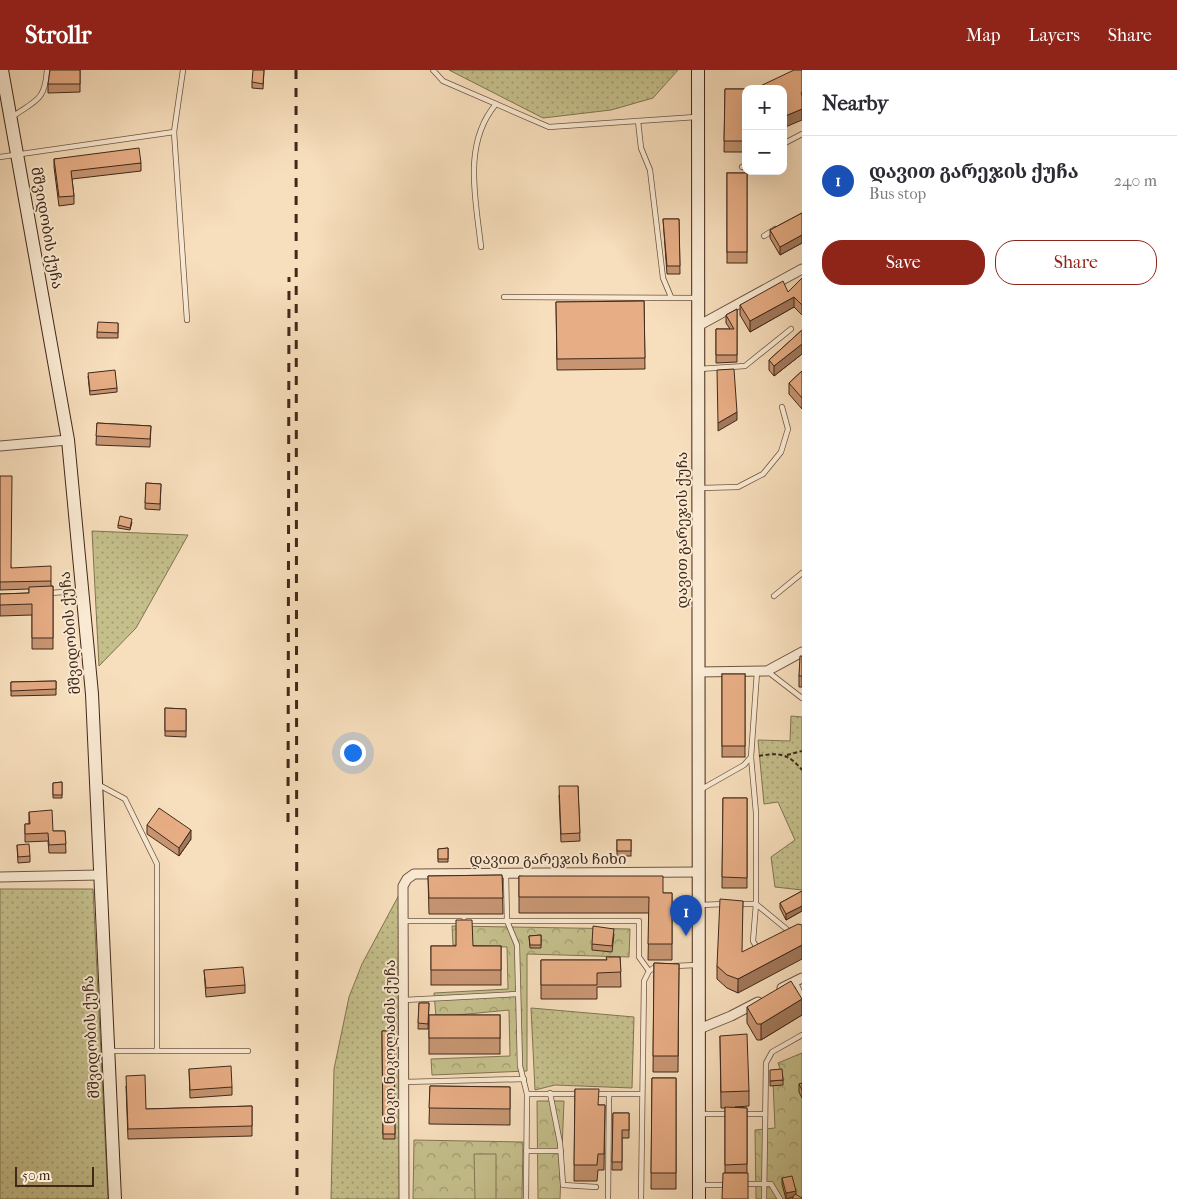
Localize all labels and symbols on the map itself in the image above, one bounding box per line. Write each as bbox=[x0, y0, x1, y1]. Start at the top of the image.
street label: მშვიდობის ქუჩა bbox=[27, 166, 67, 290]
street label: დავით გარეჯის ქუჩა bbox=[673, 452, 691, 608]
street label: მშვიდობის ქუჩა bbox=[56, 571, 84, 695]
your location bbox=[340, 740, 366, 766]
street label: დავით გარეჯის ჩიხი bbox=[470, 850, 626, 868]
pin: 1 bbox=[670, 895, 702, 936]
street label: ნიკო ნიკოლაძის ქუჩა bbox=[381, 959, 399, 1125]
street label: მშვიდობის ქუჩა bbox=[79, 975, 103, 1099]
scale bar bbox=[15, 1164, 94, 1187]

